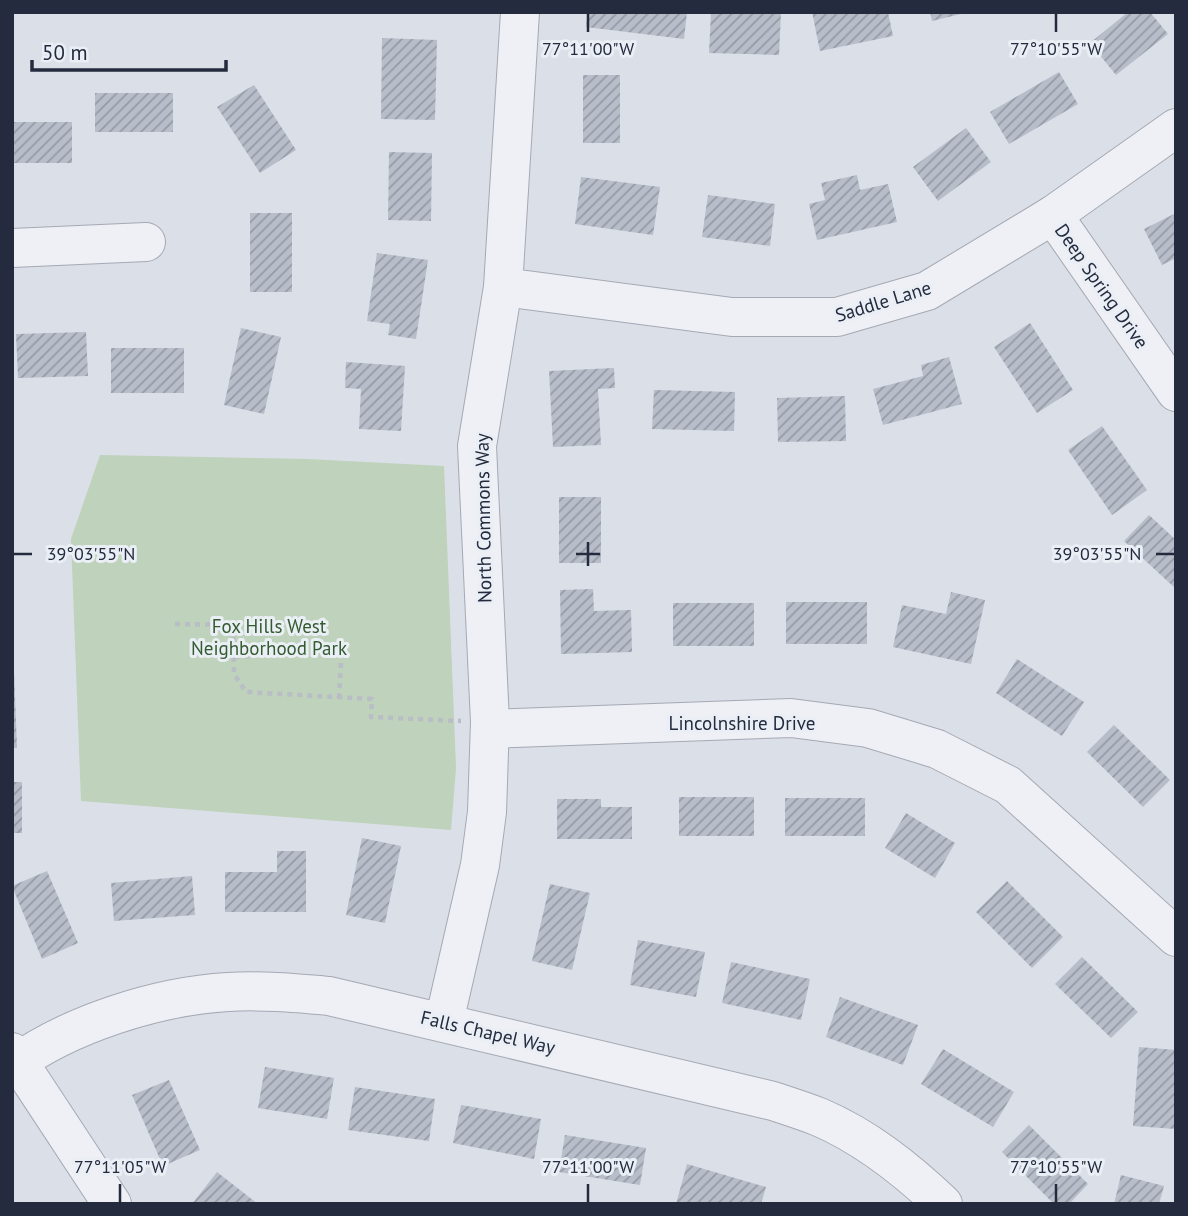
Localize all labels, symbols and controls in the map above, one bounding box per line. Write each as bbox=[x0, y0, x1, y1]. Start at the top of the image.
scale bar bbox=[32, 28, 226, 72]
text: 77°11'00"W bbox=[542, 37, 634, 60]
text: 77°10'55"W bbox=[1010, 37, 1102, 60]
text: 50 m bbox=[42, 39, 88, 66]
street label: Deep Spring Drive bbox=[1050, 219, 1154, 353]
street label: Saddle Lane bbox=[832, 275, 934, 327]
street label: North Commons Way bbox=[470, 433, 496, 603]
text: 39°03'55"N bbox=[47, 542, 135, 565]
text: 39°03'55"N bbox=[1053, 542, 1141, 565]
park label: Fox Hills West Neighborhood Park bbox=[191, 614, 347, 660]
street label: Lincolnshire Drive bbox=[669, 711, 815, 735]
street label: Falls Chapel Way bbox=[418, 1005, 558, 1059]
text: 77°11'05"W bbox=[74, 1155, 166, 1178]
text: 77°11'00"W bbox=[542, 1155, 634, 1178]
text: 77°10'55"W bbox=[1010, 1155, 1102, 1178]

